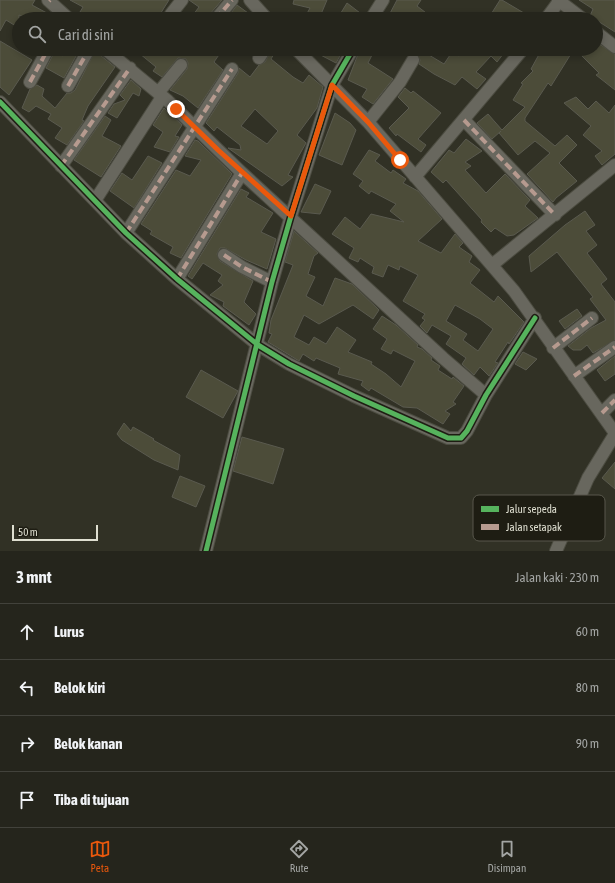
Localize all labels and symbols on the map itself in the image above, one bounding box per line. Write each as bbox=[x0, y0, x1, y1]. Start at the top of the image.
route end bbox=[167, 100, 185, 118]
route start bbox=[391, 151, 409, 169]
legend bbox=[473, 495, 605, 541]
text: Jalur sepeda bbox=[506, 503, 557, 515]
text: Jalan setapak bbox=[506, 521, 562, 533]
scale bar bbox=[12, 523, 98, 542]

